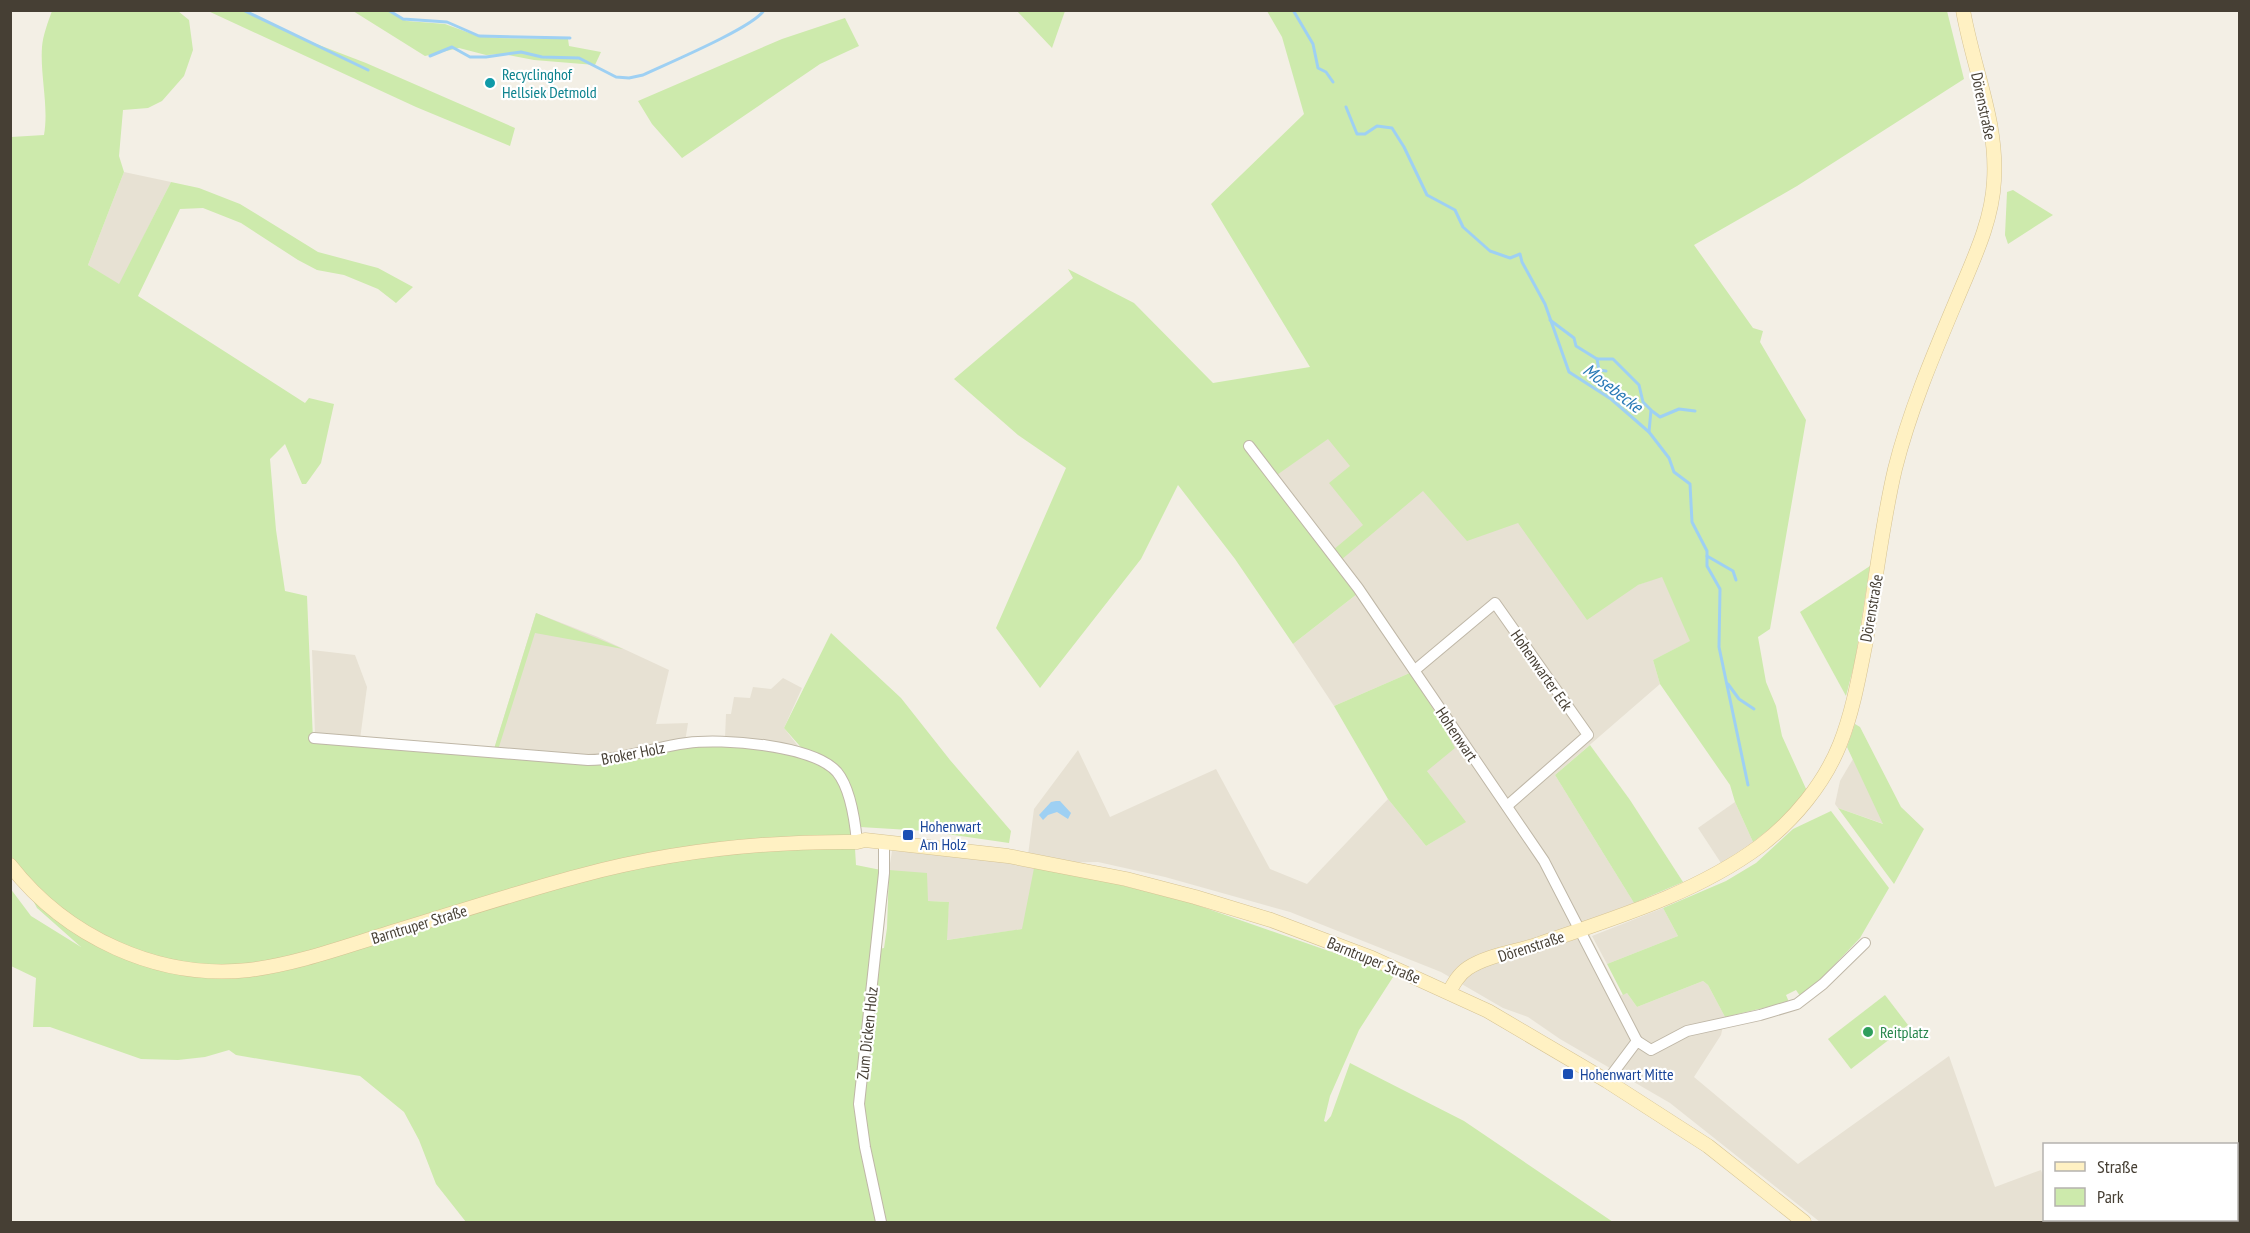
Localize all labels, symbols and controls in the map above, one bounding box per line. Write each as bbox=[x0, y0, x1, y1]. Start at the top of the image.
place label: Recyclinghof Hellsiek Detmold bbox=[502, 64, 597, 102]
street label: Dörenstraße bbox=[1967, 70, 2001, 142]
marker: Recyclinghof Hellsiek Detmold bbox=[483, 76, 497, 90]
water label: Mosebecke bbox=[1579, 358, 1649, 419]
street label: Dörenstraße bbox=[1855, 573, 1887, 643]
street label: Hohenwarter Eck bbox=[1507, 626, 1578, 715]
street label: Hohenwart bbox=[1432, 703, 1483, 765]
street label: Broker Holz bbox=[600, 737, 667, 769]
place label: Hohenwart Am Holz bbox=[920, 816, 982, 854]
marker: Hohenwart Am Holz bbox=[901, 828, 915, 842]
street label: Barntruper Straße bbox=[369, 900, 469, 948]
street label: Dörenstraße bbox=[1495, 926, 1567, 966]
street label: Barntruper Straße bbox=[1324, 932, 1424, 988]
street label: Zum Dicken Holz bbox=[852, 985, 882, 1080]
place label: Reitplatz bbox=[1880, 1022, 1929, 1042]
marker: Reitplatz bbox=[1861, 1025, 1875, 1039]
place label: Hohenwart Mitte bbox=[1580, 1064, 1674, 1084]
marker: Hohenwart Mitte bbox=[1561, 1067, 1575, 1081]
legend bbox=[2043, 1143, 2238, 1221]
text: Straße bbox=[2097, 1155, 2138, 1178]
text: Park bbox=[2097, 1185, 2124, 1208]

